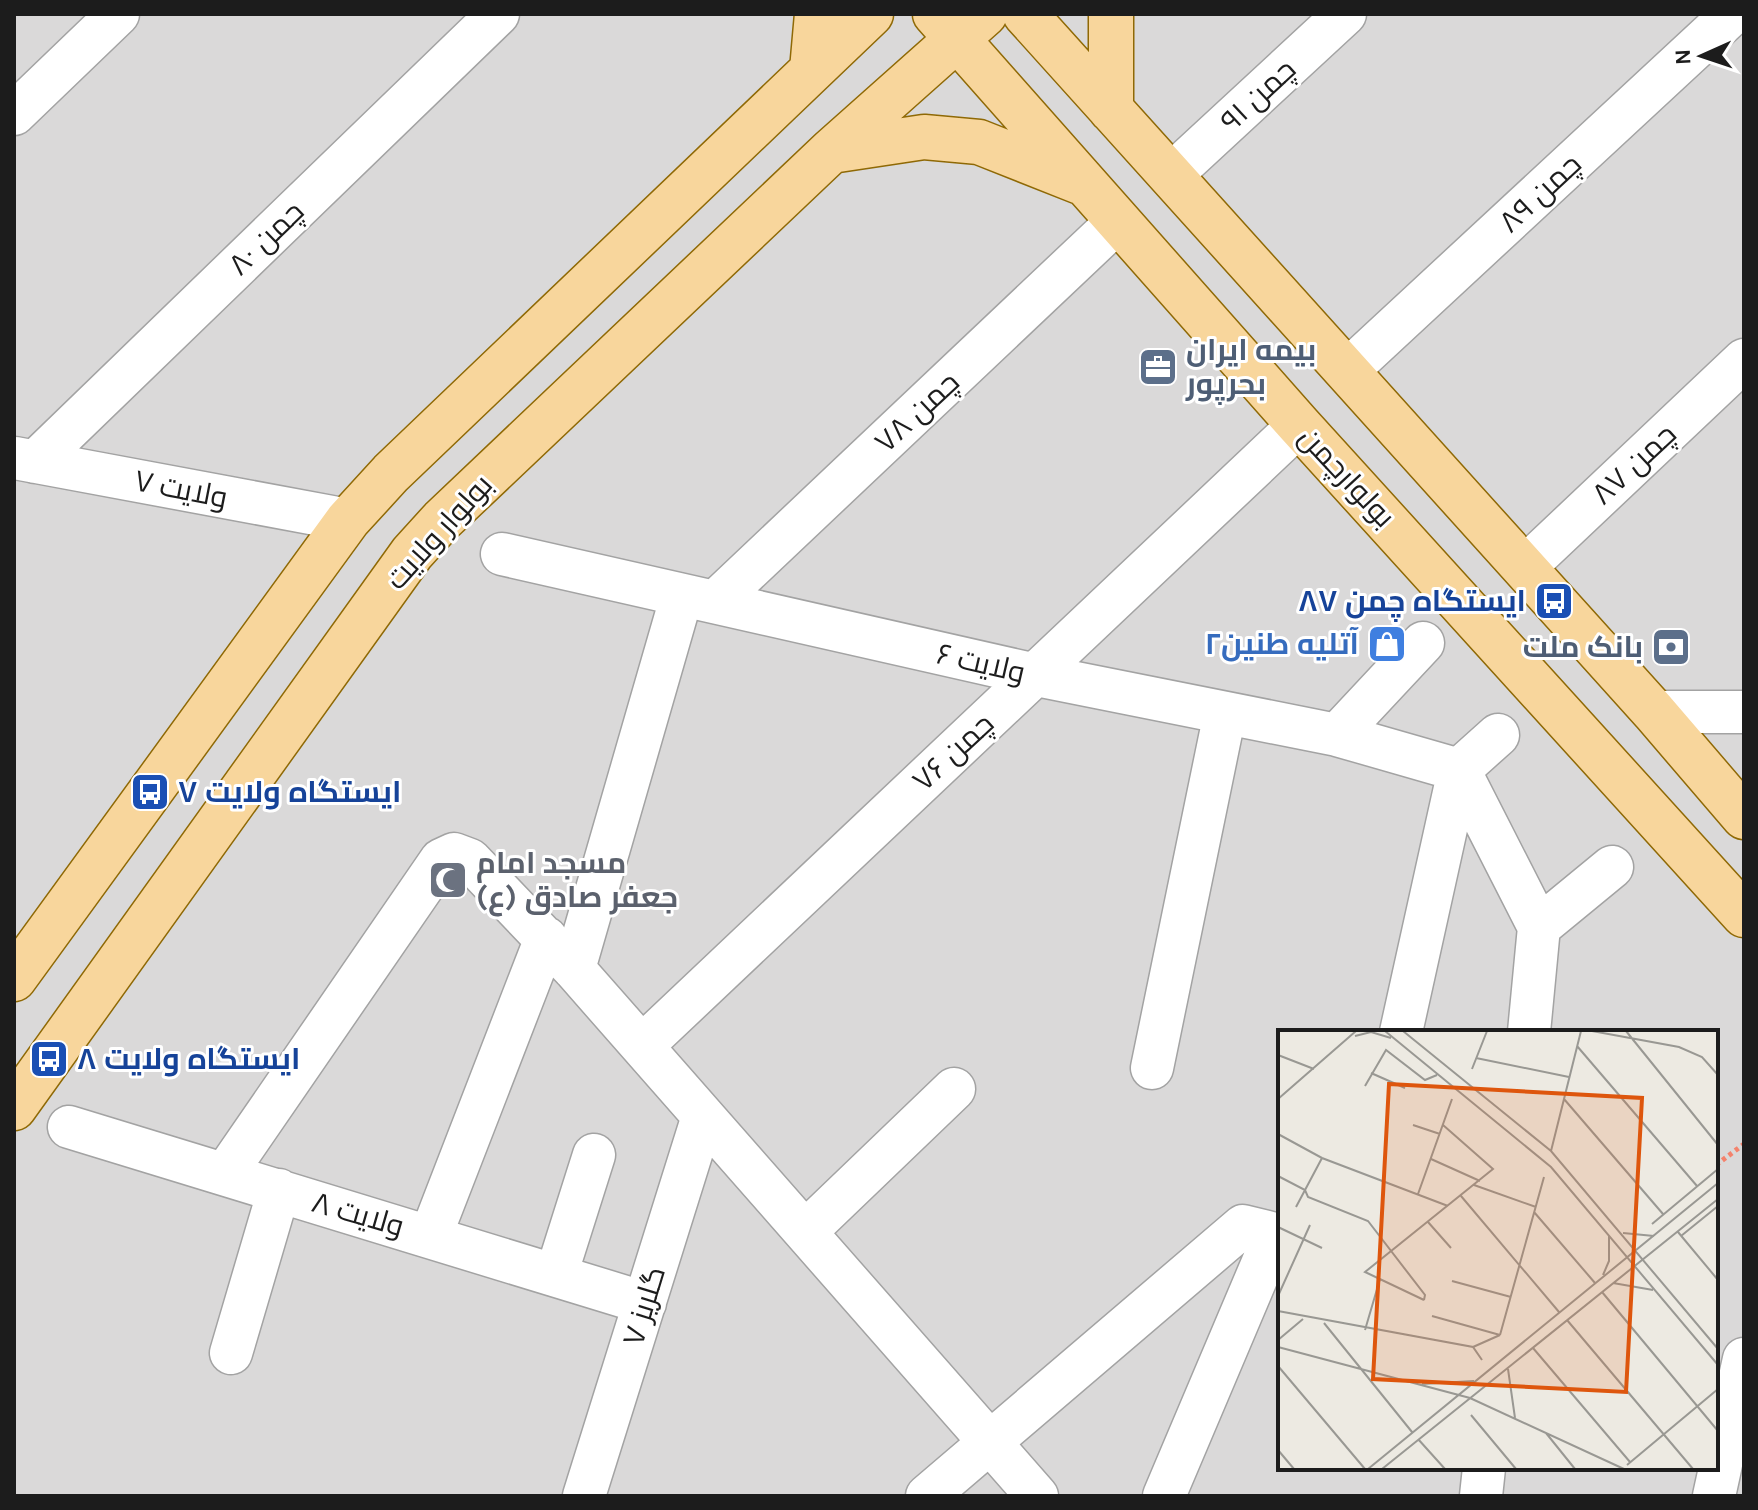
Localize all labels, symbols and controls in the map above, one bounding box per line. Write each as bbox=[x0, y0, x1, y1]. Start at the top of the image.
north arrow bbox=[1662, 16, 1742, 96]
text: N bbox=[1670, 48, 1696, 66]
street label: چمن ۹۱ bbox=[1213, 51, 1304, 140]
street label: چمن ۸۹ bbox=[1491, 146, 1589, 241]
street label: چمن ۸۰ bbox=[221, 193, 312, 283]
place label: بيمه ايران بحرپور bbox=[1185, 332, 1316, 405]
office icon: بيمه ايران بحرپور bbox=[1137, 346, 1179, 388]
street label: چمن ۷۸ bbox=[867, 364, 967, 461]
street label: چمن ۸۷ bbox=[1584, 416, 1684, 513]
street label: بولوارچمن bbox=[1291, 419, 1403, 536]
street label: ولایت ۷ bbox=[131, 462, 231, 516]
street label: بولوار ولایت bbox=[378, 467, 500, 597]
bus stop icon: ایستگاه چمن ۸۷ bbox=[1533, 580, 1575, 622]
place label: ایستگاه چمن ۸۷ bbox=[1298, 583, 1526, 622]
shop icon: آتلیه طنین۲ bbox=[1366, 623, 1408, 665]
place label: آتلیه طنین۲ bbox=[1204, 626, 1360, 662]
bank icon: بانک ملت bbox=[1650, 626, 1692, 668]
place label: بانک ملت bbox=[1523, 629, 1643, 665]
street label: ولایت ۶ bbox=[933, 635, 1029, 691]
street label: چمن ۷۶ bbox=[905, 705, 1002, 799]
bus stop icon: ایستگاه ولایت ۷ bbox=[129, 771, 171, 813]
place label: ایستگاه ولایت ۷ bbox=[178, 774, 401, 810]
place label: مسجد امام جعفر صادق (ع) bbox=[476, 845, 678, 917]
mosque icon: مسجد امام جعفر صادق (ع) bbox=[427, 859, 469, 901]
inset map bbox=[1278, 1030, 1718, 1470]
bus stop icon: ایستگاه ولایت ۸ bbox=[28, 1038, 70, 1080]
place label: ایستگاه ولایت ۸ bbox=[77, 1041, 300, 1077]
street label: ولایت ۸ bbox=[308, 1184, 408, 1244]
street label: گلریز ۷ bbox=[615, 1262, 673, 1350]

